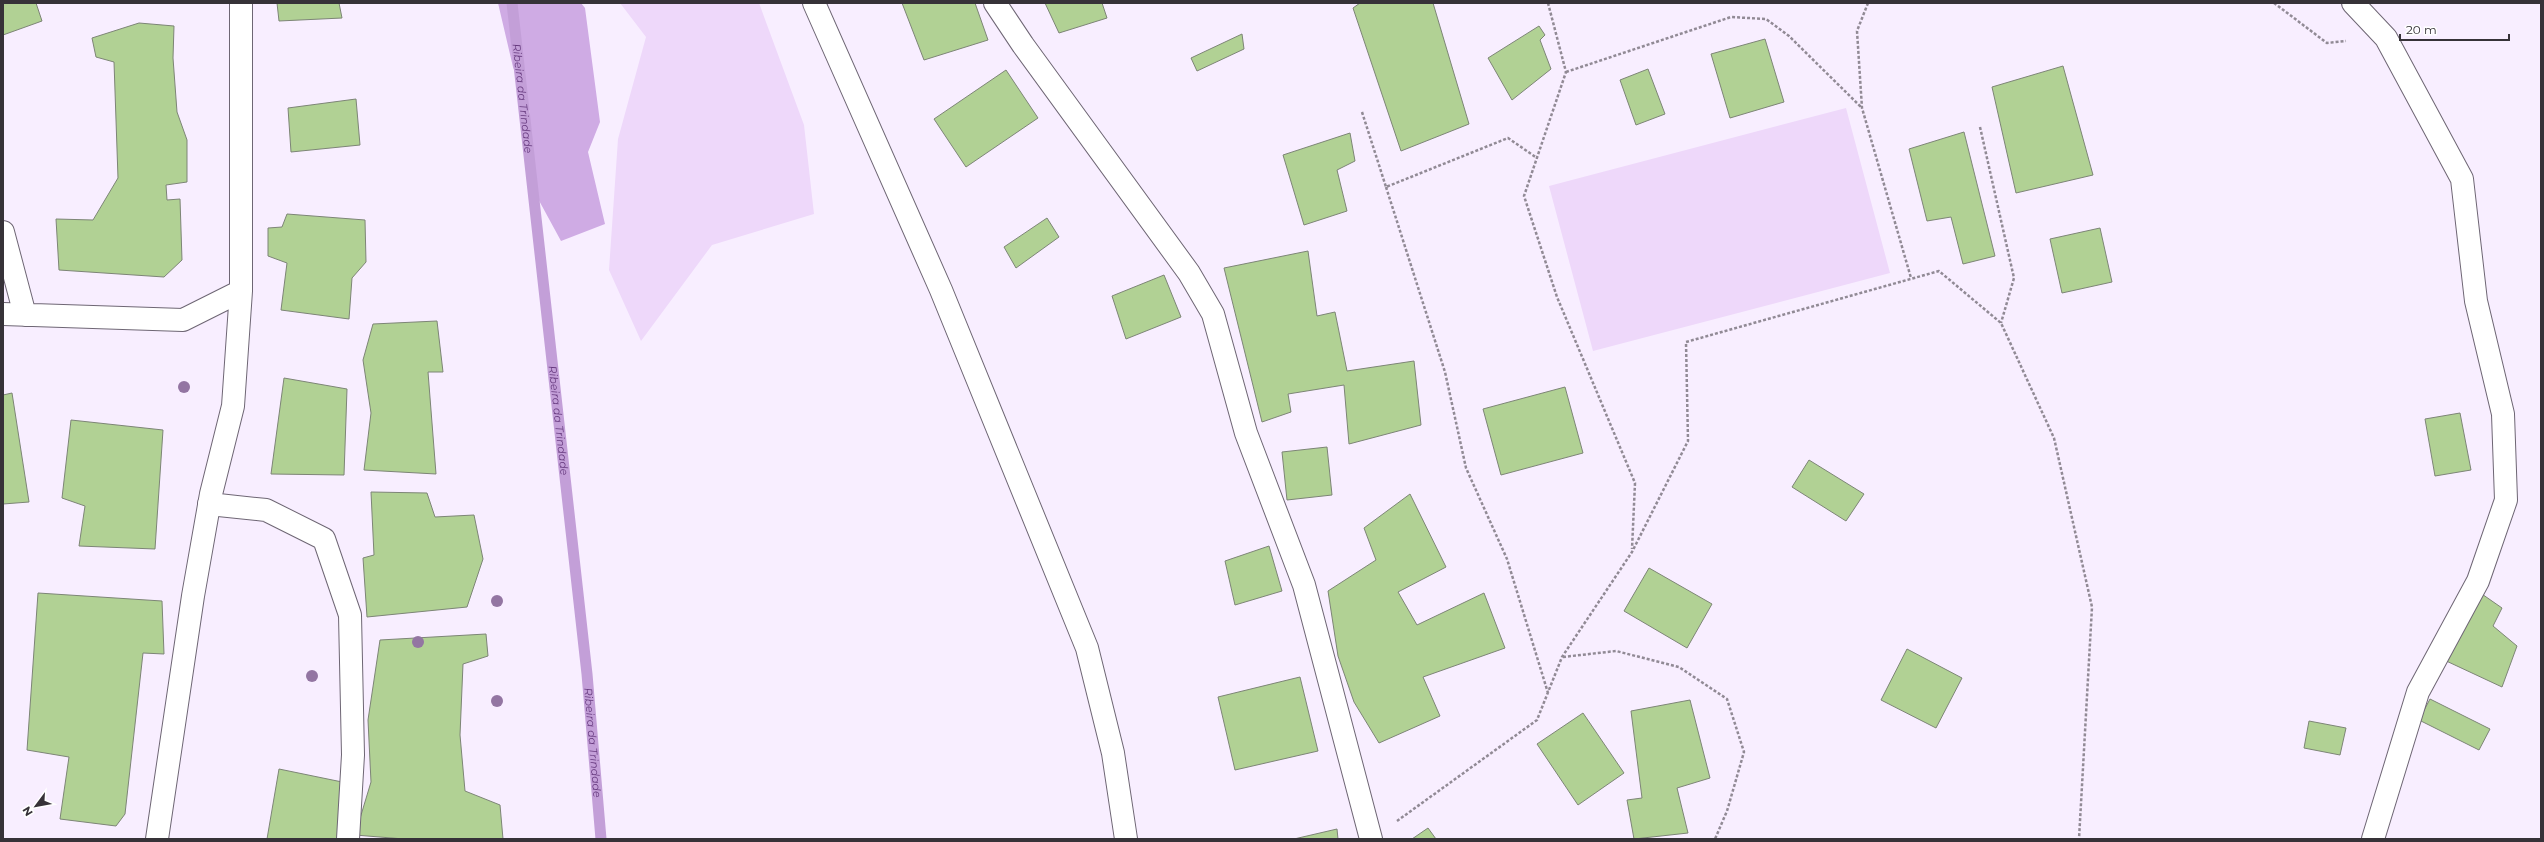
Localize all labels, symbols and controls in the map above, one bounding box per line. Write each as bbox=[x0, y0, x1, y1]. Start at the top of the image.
scale bar bbox=[2400, 16, 2509, 42]
text: 20 m bbox=[2406, 22, 2437, 37]
water label: Ribeira da Trindade bbox=[510, 43, 536, 154]
water label: Ribeira da Trindade bbox=[546, 365, 572, 476]
water label: Ribeira da Trindade bbox=[581, 687, 604, 799]
north arrow bbox=[16, 786, 56, 826]
text: N bbox=[19, 804, 36, 819]

